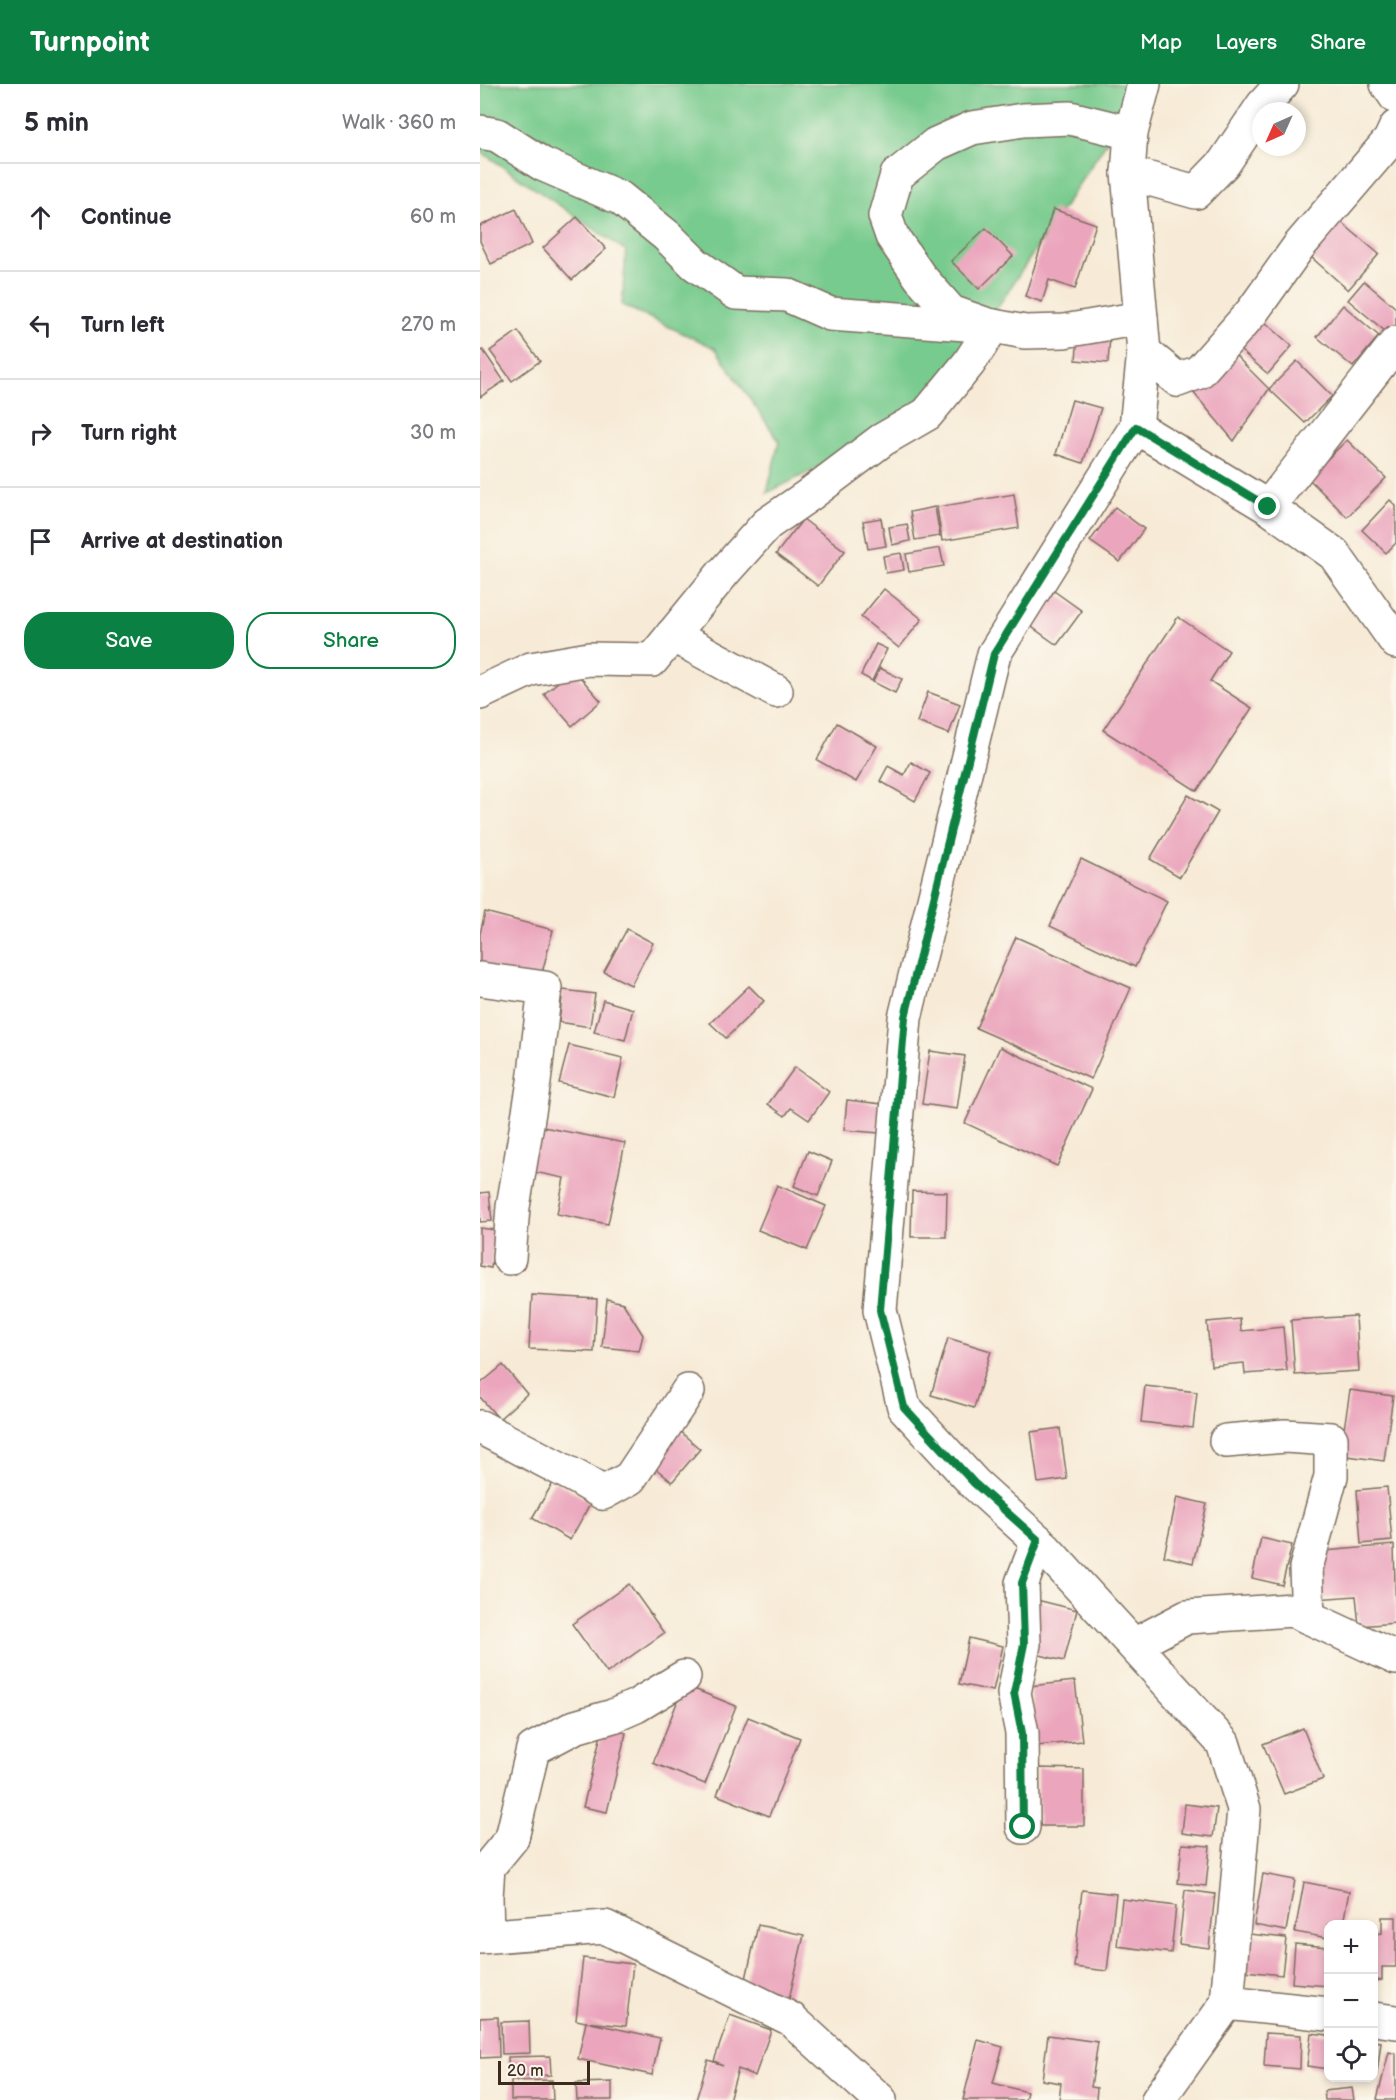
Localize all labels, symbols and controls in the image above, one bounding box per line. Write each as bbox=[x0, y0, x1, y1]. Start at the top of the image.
text: Turnpoint bbox=[30, 26, 150, 59]
text: Map bbox=[1140, 30, 1182, 55]
text: Layers bbox=[1215, 30, 1277, 55]
text: Share bbox=[1310, 30, 1366, 55]
north arrow bbox=[1252, 102, 1306, 156]
text: 5 min bbox=[24, 108, 89, 139]
text: Walk · 360 m bbox=[342, 111, 456, 135]
icon: ahead bbox=[24, 201, 57, 234]
text: Continue bbox=[81, 204, 171, 231]
text: 60 m bbox=[410, 205, 456, 229]
icon: left bbox=[24, 309, 57, 342]
text: Turn left bbox=[81, 312, 165, 339]
text: 270 m bbox=[401, 313, 456, 337]
icon: right bbox=[24, 417, 57, 450]
text: Turn right bbox=[81, 420, 177, 447]
text: 30 m bbox=[410, 421, 456, 445]
route end bbox=[1254, 493, 1280, 519]
icon: arrive bbox=[24, 525, 57, 558]
text: Arrive at destination bbox=[81, 528, 283, 555]
button: Save bbox=[24, 612, 234, 669]
button: Share bbox=[246, 612, 456, 669]
route start bbox=[1009, 1813, 1035, 1839]
map controls bbox=[1324, 1920, 1378, 2082]
button: + bbox=[1324, 1920, 1378, 1974]
button: − bbox=[1324, 1974, 1378, 2028]
button: locate bbox=[1324, 2028, 1378, 2082]
scale bar bbox=[498, 2058, 590, 2086]
text: 20 m bbox=[507, 2062, 543, 2081]

